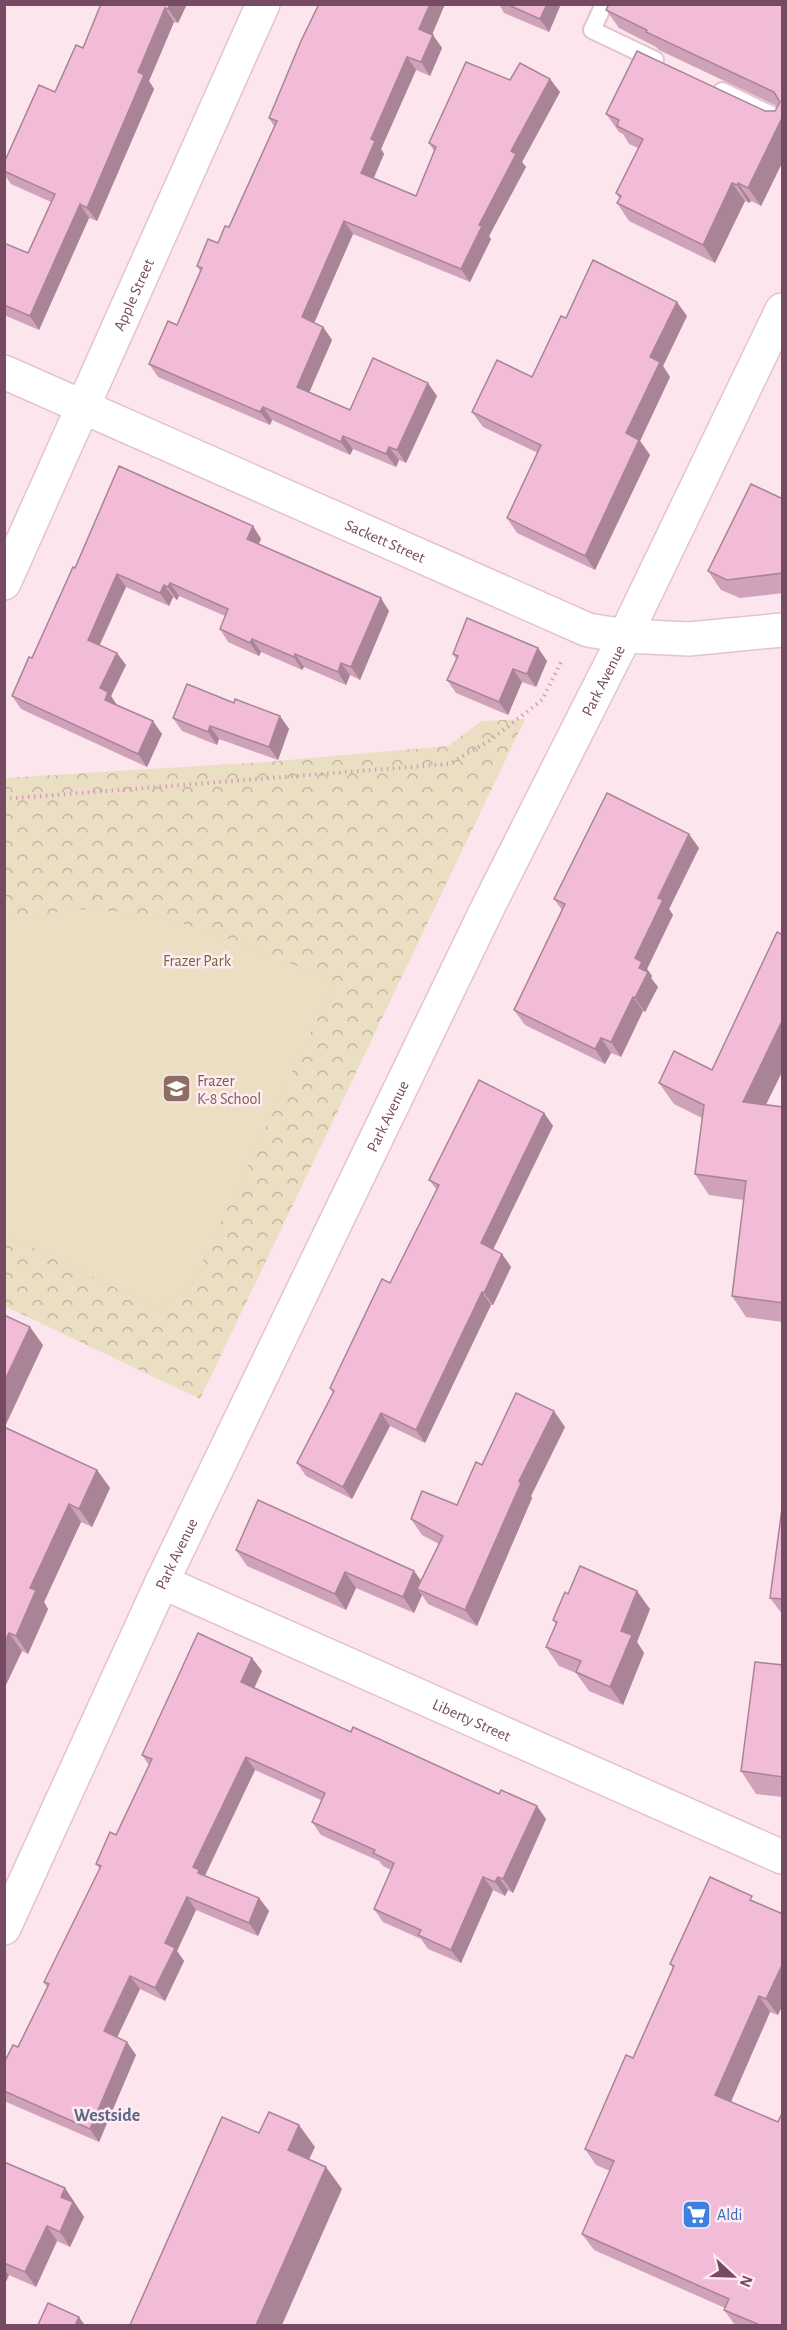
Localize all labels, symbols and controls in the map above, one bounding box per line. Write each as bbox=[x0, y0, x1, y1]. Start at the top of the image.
street label: Apple Street bbox=[111, 257, 157, 333]
street label: Sackett Street bbox=[343, 517, 428, 566]
street label: Park Avenue bbox=[579, 643, 628, 719]
park label: Frazer Park bbox=[163, 953, 232, 969]
school or university icon: Frazer K-8 School bbox=[160, 1073, 192, 1105]
place label: Frazer K-8 School bbox=[197, 1073, 261, 1107]
street label: Park Avenue bbox=[364, 1078, 412, 1154]
street label: Park Avenue bbox=[153, 1516, 201, 1592]
street label: Liberty Street bbox=[430, 1696, 513, 1745]
district label: Westside bbox=[74, 2107, 140, 2125]
supermarket icon: Aldi bbox=[680, 2198, 712, 2230]
place label: Aldi bbox=[717, 2207, 742, 2223]
north arrow bbox=[703, 2246, 763, 2306]
text: N bbox=[736, 2273, 755, 2289]

